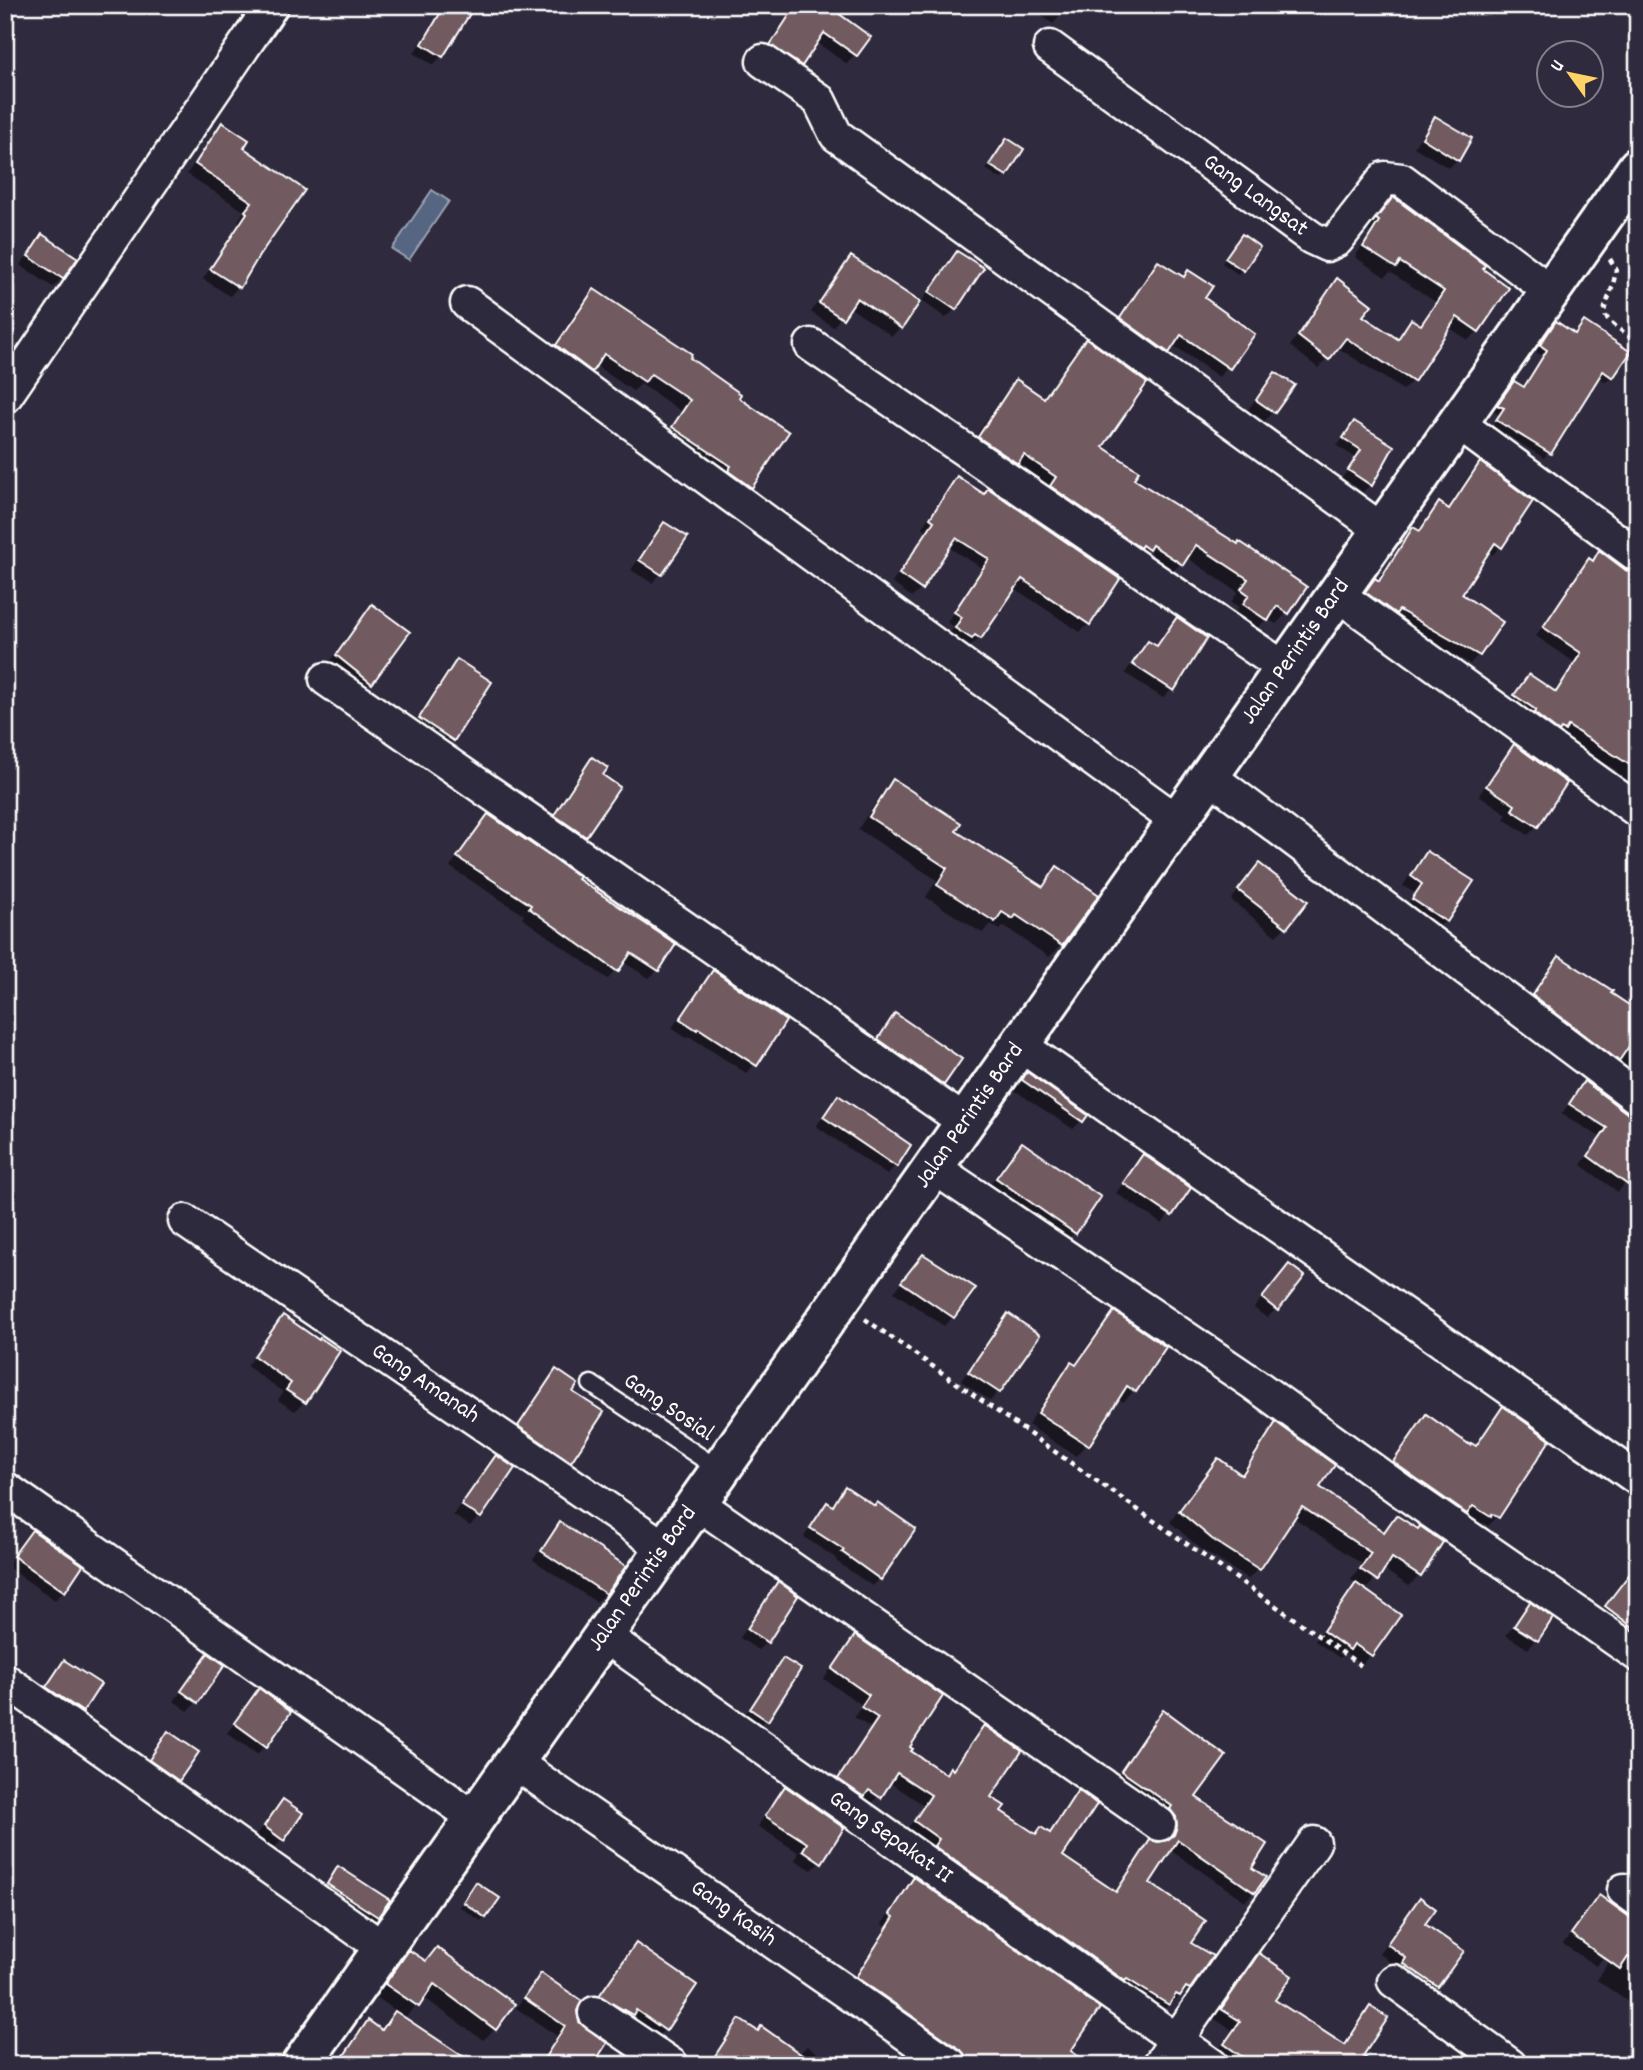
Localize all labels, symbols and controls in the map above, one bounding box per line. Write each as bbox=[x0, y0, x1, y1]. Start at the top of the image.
north arrow bbox=[1534, 38, 1604, 108]
text: U bbox=[1545, 55, 1572, 78]
street label: Gang Langsat bbox=[1195, 146, 1315, 246]
street label: Jalan Perintis Bard bbox=[1233, 572, 1359, 732]
street label: Jalan Perintis Bard bbox=[907, 1036, 1033, 1196]
street label: Gang Amanah bbox=[364, 1335, 486, 1433]
street label: Gang Sosial bbox=[616, 1365, 721, 1451]
street label: Jalan Perintis Bard bbox=[580, 1499, 706, 1659]
street label: Gang Sepakat II bbox=[821, 1783, 959, 1894]
street label: Gang Kasih bbox=[683, 1872, 783, 1956]

